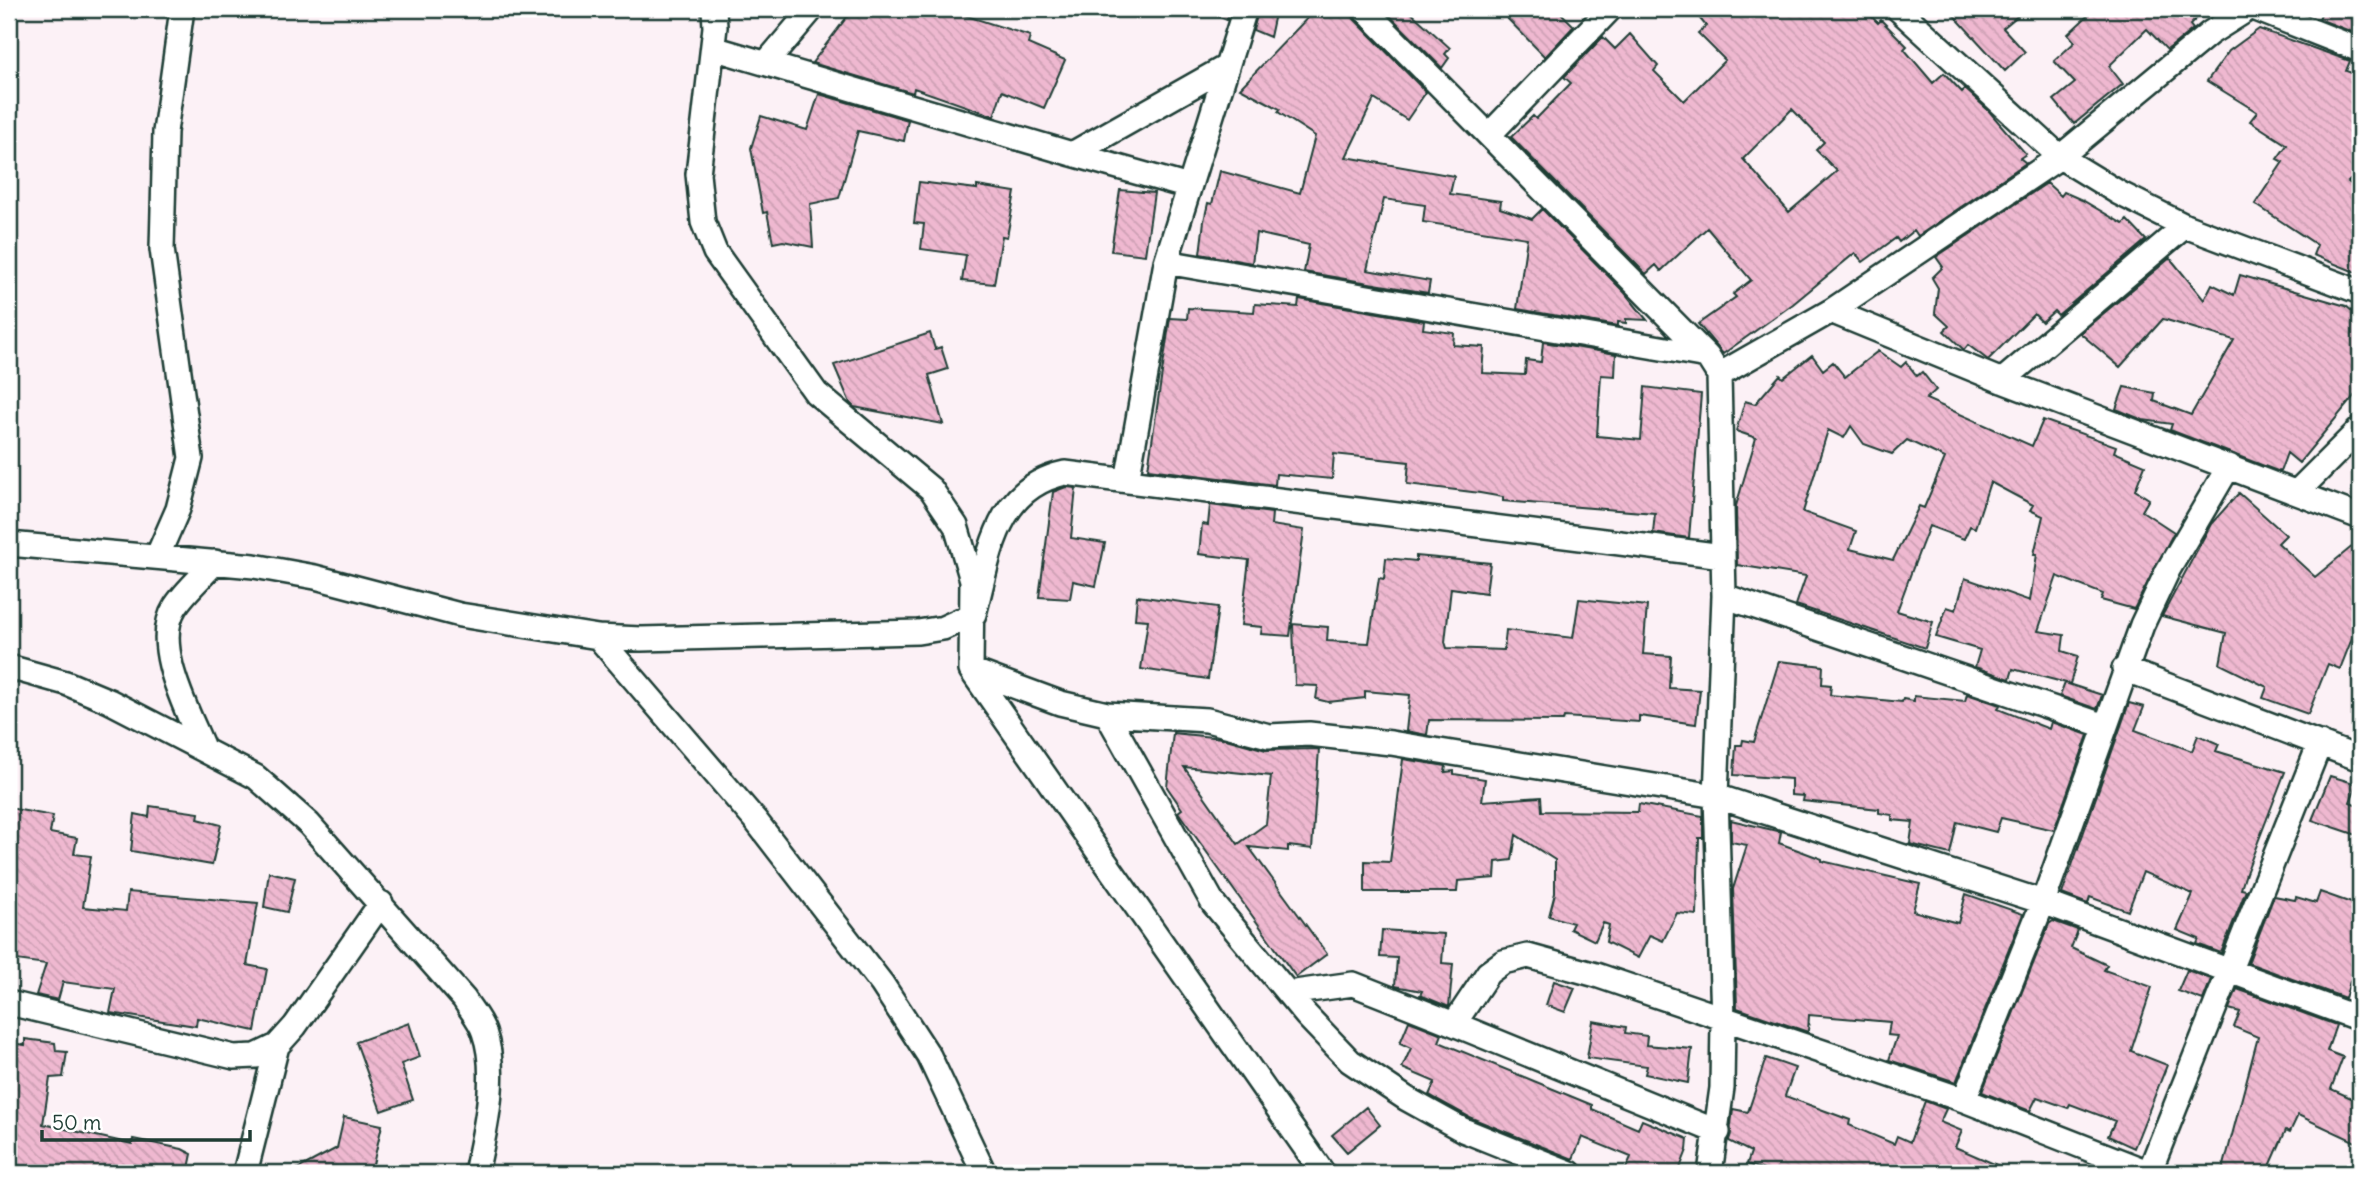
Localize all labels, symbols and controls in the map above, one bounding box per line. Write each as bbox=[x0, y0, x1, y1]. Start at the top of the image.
scale bar bbox=[42, 1098, 250, 1142]
text: 50 m bbox=[52, 1109, 101, 1136]

